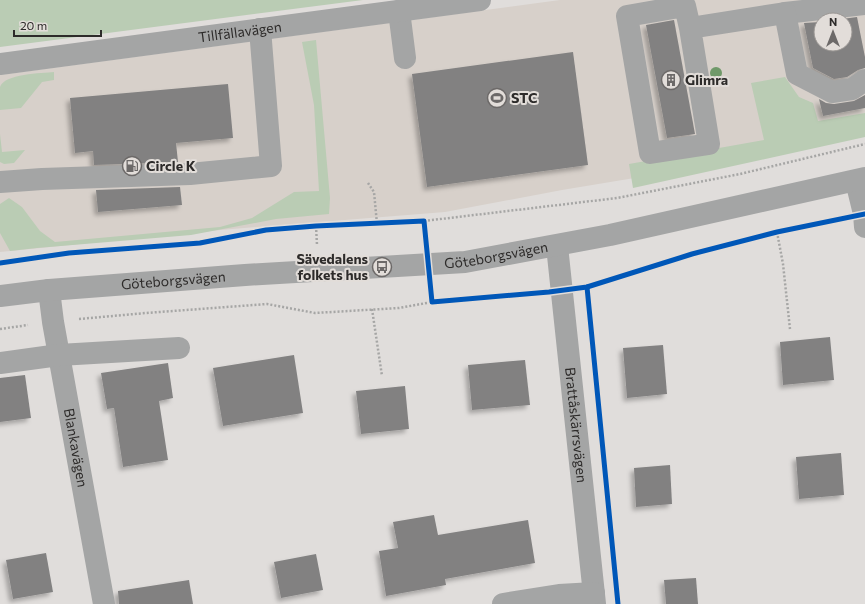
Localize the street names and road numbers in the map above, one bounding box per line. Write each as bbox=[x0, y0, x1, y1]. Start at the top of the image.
street label: Tillfällavägen bbox=[197, 18, 282, 45]
street label: Göteborgsvägen bbox=[444, 238, 549, 271]
street label: Göteborgsvägen bbox=[120, 268, 226, 292]
street label: Brattåskärrsvägen bbox=[562, 366, 591, 484]
street label: Blankavägen bbox=[61, 407, 92, 488]

